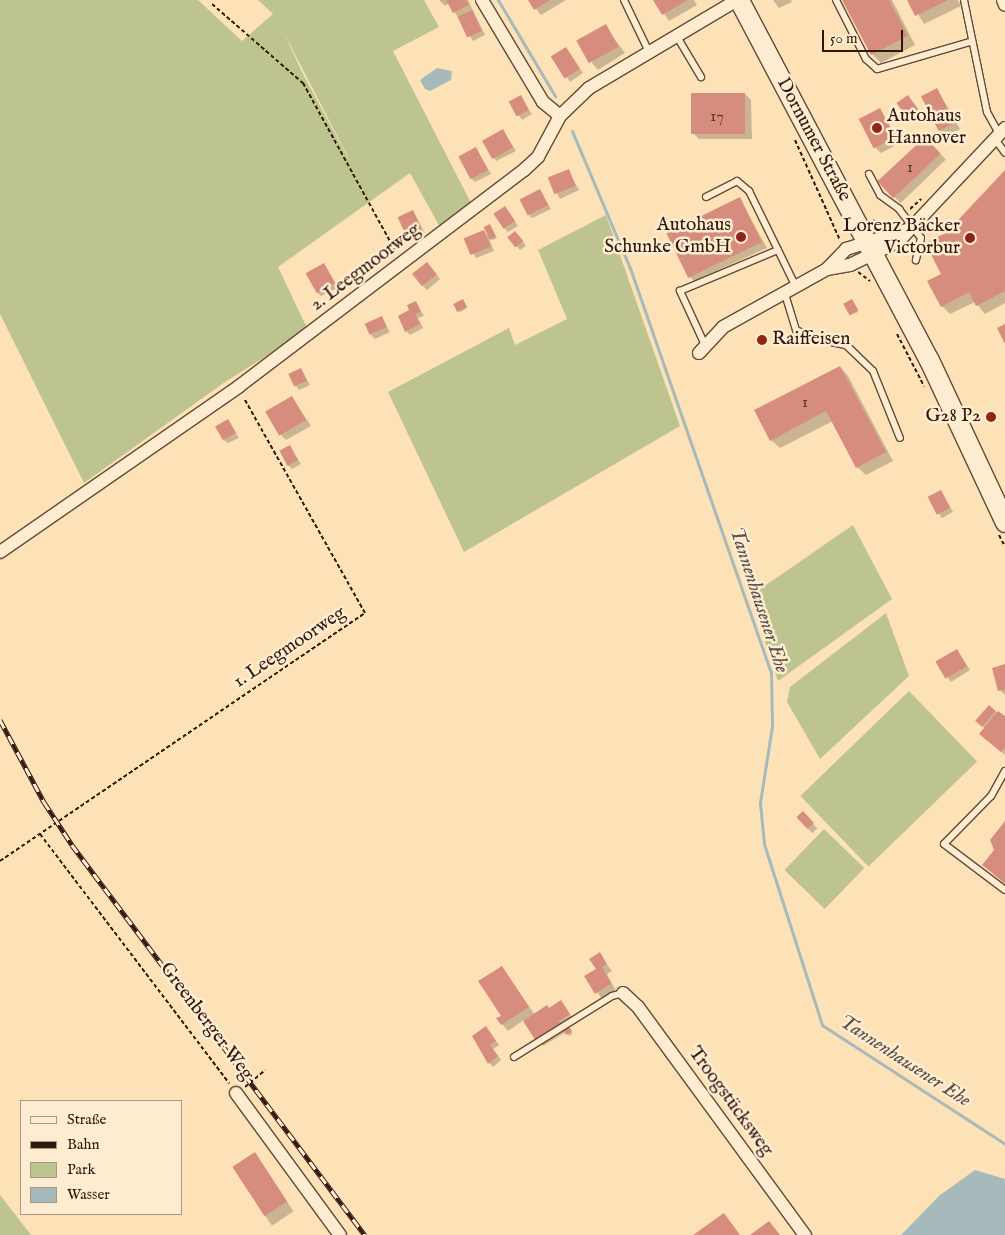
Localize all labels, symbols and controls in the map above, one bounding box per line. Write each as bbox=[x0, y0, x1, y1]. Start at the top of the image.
scale bar bbox=[825, 20, 906, 52]
text: 50 m bbox=[830, 29, 858, 48]
street label: Dornumer Straße bbox=[771, 74, 855, 206]
place label: Autohaus Hannover bbox=[887, 106, 966, 150]
house number: 17 bbox=[710, 107, 724, 127]
marker: Autohaus Hannover bbox=[871, 122, 883, 134]
house number: 1 bbox=[907, 158, 913, 178]
place label: Autohaus Schunke GmbH bbox=[604, 215, 731, 259]
place label: Lorenz Bäcker Victorbur bbox=[843, 216, 960, 260]
street label: 2. Leegmoorweg bbox=[306, 219, 426, 317]
marker: Autohaus Schunke GmbH bbox=[735, 231, 747, 243]
marker: Lorenz Bäcker Victorbur bbox=[964, 232, 976, 244]
place label: Raiffeisen bbox=[772, 329, 850, 351]
marker: Raiffeisen bbox=[756, 334, 768, 346]
house number: 1 bbox=[802, 393, 808, 413]
place label: G28 P2 bbox=[925, 406, 981, 428]
marker: G28 P2 bbox=[985, 411, 997, 423]
water label: Tannenhausener Ehe bbox=[724, 524, 794, 676]
street label: 1. Leegmoorweg bbox=[230, 602, 350, 694]
street label: Greenberger Weg bbox=[154, 959, 258, 1085]
water label: Tannenhausener Ehe bbox=[835, 1010, 975, 1112]
street label: Troogstücksweg bbox=[683, 1043, 777, 1161]
legend bbox=[20, 1100, 182, 1215]
text: Straße bbox=[67, 1110, 106, 1129]
text: Bahn bbox=[67, 1135, 99, 1154]
text: Park bbox=[67, 1160, 96, 1179]
text: Wasser bbox=[67, 1185, 110, 1204]

